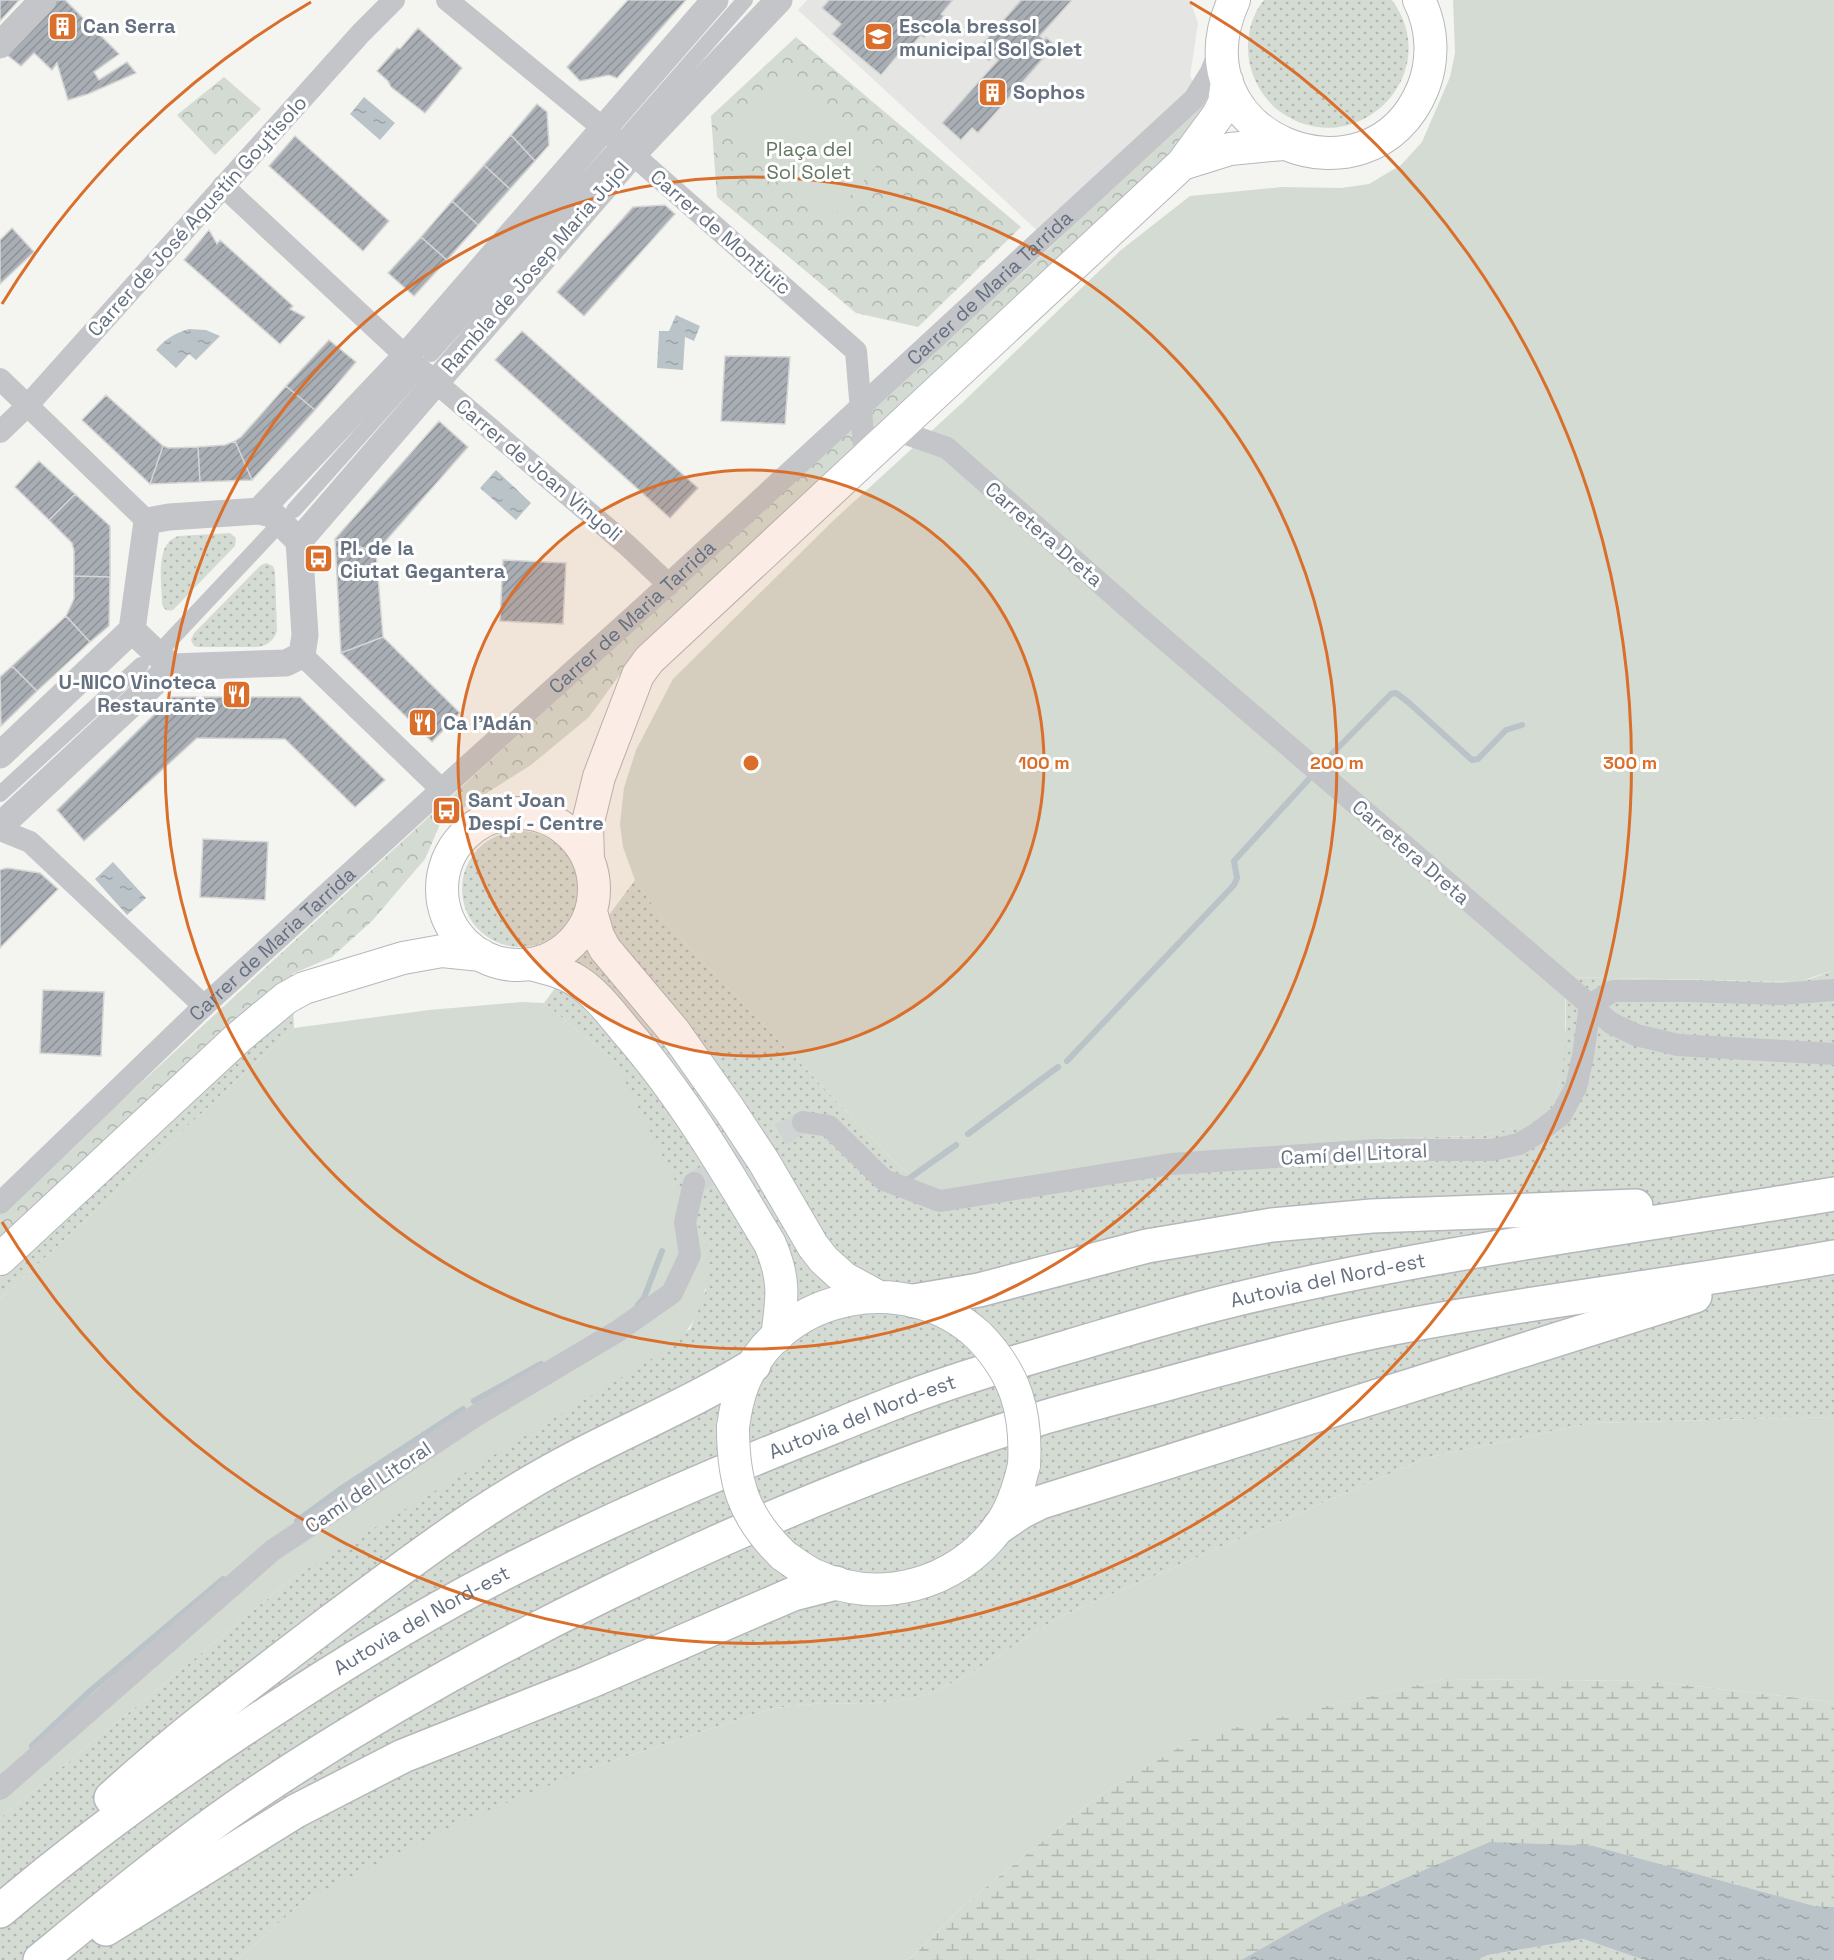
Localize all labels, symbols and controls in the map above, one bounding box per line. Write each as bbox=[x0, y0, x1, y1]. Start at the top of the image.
building icon: Can Serra bbox=[46, 10, 78, 42]
place label: Can Serra bbox=[83, 13, 176, 39]
place label: Escola bressol municipal Sol Solet bbox=[899, 13, 1082, 62]
school or university icon: Escola bressol municipal Sol Solet bbox=[862, 21, 894, 53]
building icon: Sophos bbox=[976, 76, 1008, 108]
place label: Sophos bbox=[1013, 79, 1085, 105]
street label: Carrer de José Agustín Goytisolo bbox=[82, 90, 312, 342]
park label: Plaça del Sol Solet bbox=[766, 136, 852, 185]
street label: Rambla de Josep Maria Jujol bbox=[436, 155, 634, 379]
street label: Carrer de Montjuïc bbox=[645, 164, 797, 300]
street label: Carrer de Maria Tarrida bbox=[901, 205, 1078, 371]
street label: Carrer de Joan Vinyoli bbox=[450, 393, 628, 547]
street label: Carretera Dreta bbox=[980, 476, 1108, 592]
street label: Carrer de Maria Tarrida bbox=[543, 534, 721, 699]
place label: Pl. de la Ciutat Gegantera bbox=[340, 535, 506, 584]
bus stop icon: Pl. de la Ciutat Gegantera bbox=[303, 543, 335, 575]
place label: U-NICO Vinoteca Restaurante bbox=[59, 669, 216, 718]
restaurant icon: U-NICO Vinoteca Restaurante bbox=[221, 678, 253, 710]
restaurant icon: Ca l'Adán bbox=[406, 707, 438, 739]
place label: Ca l'Adán bbox=[443, 710, 532, 736]
text: 100 m bbox=[1018, 751, 1070, 774]
text: 200 m bbox=[1310, 751, 1364, 774]
text: 300 m bbox=[1603, 751, 1657, 774]
centre of rings bbox=[741, 753, 761, 773]
place label: Sant Joan Despí - Centre bbox=[468, 787, 604, 836]
street label: Carretera Dreta bbox=[1347, 794, 1475, 910]
bus stop icon: Sant Joan Despí - Centre bbox=[431, 795, 463, 827]
street label: Carrer de Maria Tarrida bbox=[183, 861, 361, 1026]
street label: Camí del Litoral bbox=[1280, 1137, 1428, 1171]
street label: Autovia del Nord-est bbox=[1228, 1247, 1428, 1313]
street label: Autovia del Nord-est bbox=[765, 1369, 959, 1465]
street label: Camí del Litoral bbox=[300, 1435, 436, 1539]
street label: Autovia del Nord-est bbox=[329, 1559, 514, 1681]

